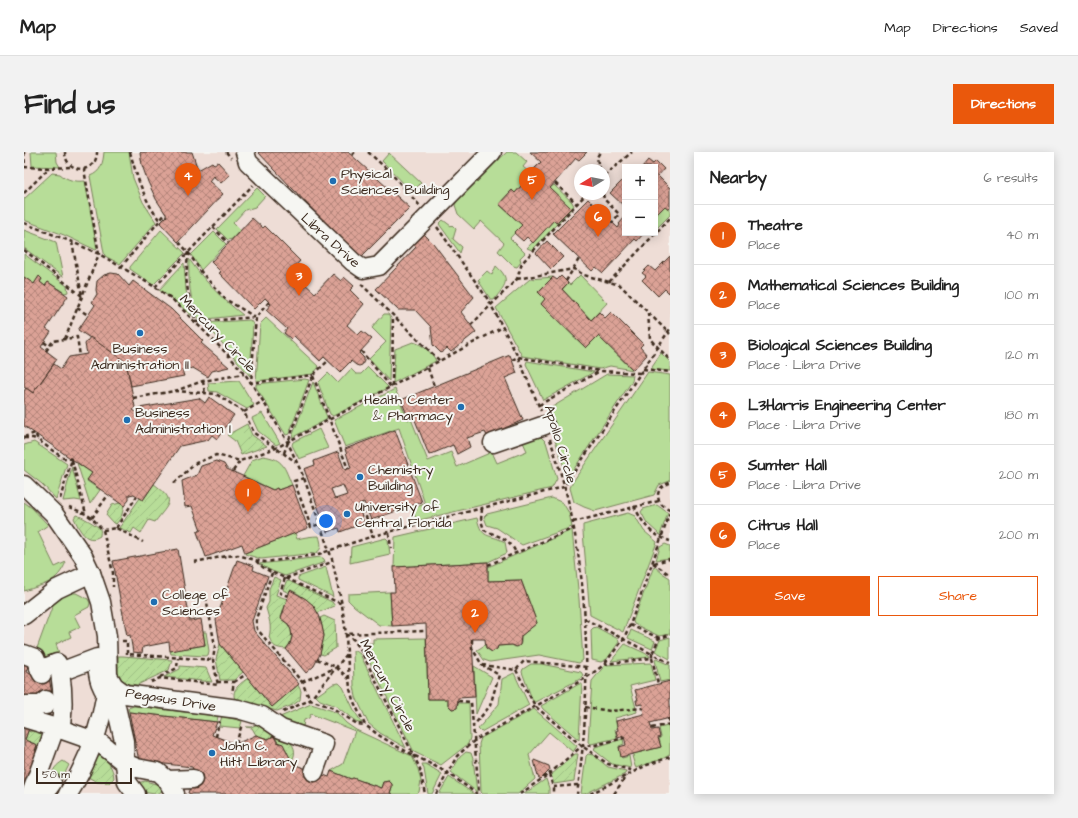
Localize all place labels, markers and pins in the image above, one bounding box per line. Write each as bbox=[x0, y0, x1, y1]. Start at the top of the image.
pin: 4 bbox=[175, 163, 201, 196]
place label: Physical Sciences Building bbox=[341, 164, 450, 200]
pin: 5 bbox=[519, 167, 545, 200]
marker: Physical Sciences Building bbox=[328, 176, 338, 186]
pin: 6 bbox=[585, 204, 611, 237]
pin: 3 bbox=[286, 263, 312, 296]
marker: Business Administration II bbox=[135, 328, 145, 338]
place label: Business Administration II bbox=[91, 339, 189, 375]
place label: Health Center & Pharmacy bbox=[364, 390, 453, 426]
marker: Health Center & Pharmacy bbox=[456, 402, 466, 412]
place label: Business Administration I bbox=[135, 403, 231, 439]
marker: Business Administration I bbox=[122, 415, 132, 425]
place label: Chemistry Building bbox=[368, 460, 434, 496]
marker: Chemistry Building bbox=[355, 472, 365, 482]
pin: 1 bbox=[235, 479, 261, 512]
place label: University of Central Florida bbox=[355, 497, 452, 533]
marker: University of Central Florida bbox=[342, 509, 352, 519]
place label: College of Sciences bbox=[162, 585, 229, 621]
marker: College of Sciences bbox=[149, 597, 159, 607]
pin: 2 bbox=[462, 600, 488, 633]
place label: John C. Hitt Library bbox=[220, 736, 298, 772]
marker: John C. Hitt Library bbox=[207, 748, 217, 758]

